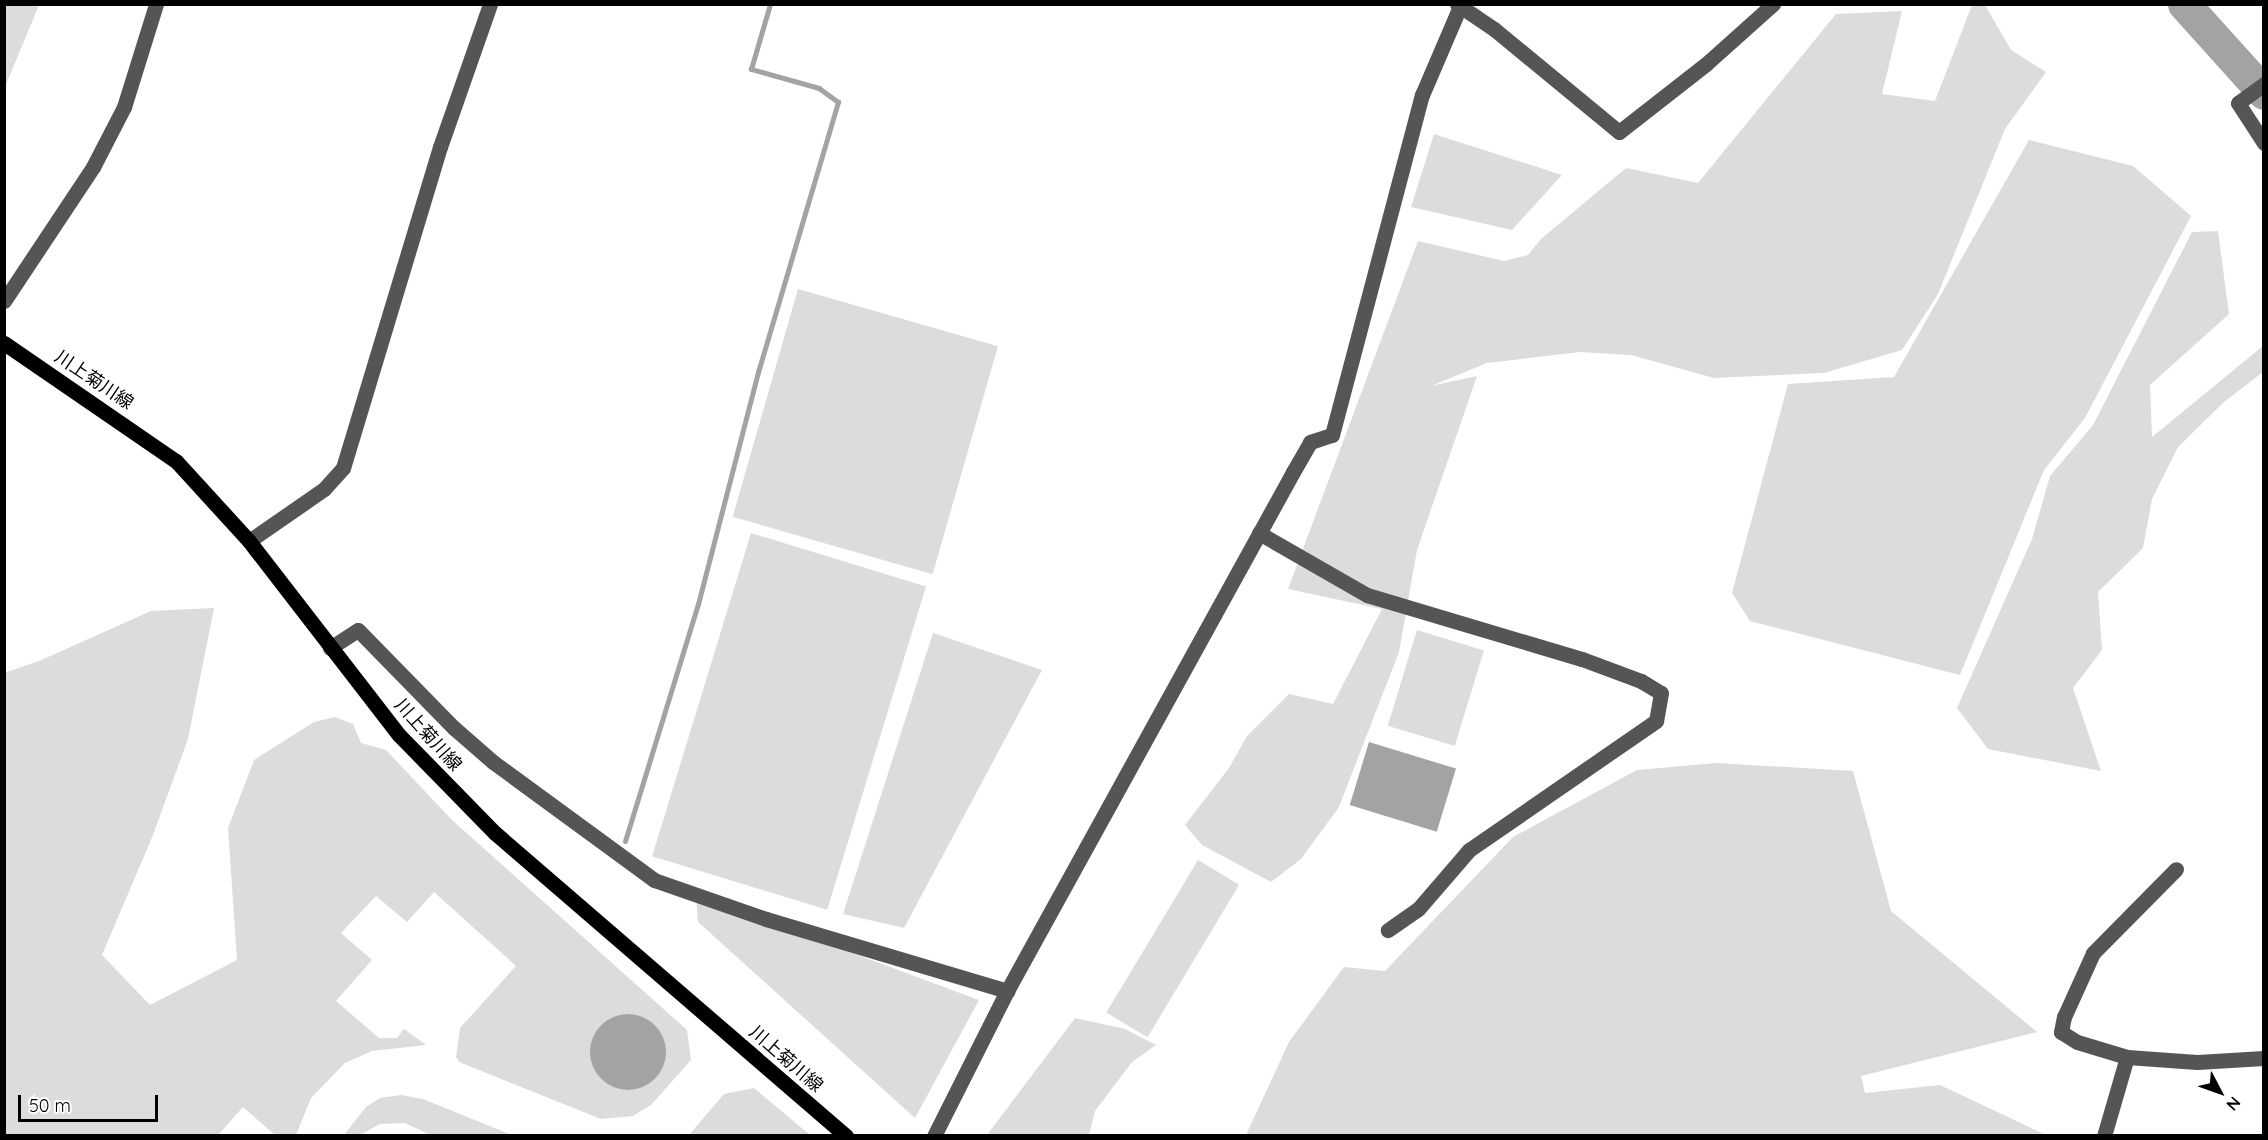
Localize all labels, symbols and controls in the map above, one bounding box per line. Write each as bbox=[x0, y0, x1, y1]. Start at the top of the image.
street label: 川上菊川線 bbox=[51, 346, 137, 414]
street label: 川上菊川線 bbox=[390, 694, 466, 776]
street label: 川上菊川線 bbox=[745, 1021, 827, 1097]
north arrow bbox=[2190, 1062, 2250, 1122]
scale bar bbox=[21, 1083, 160, 1121]
text: N bbox=[2222, 1093, 2245, 1115]
text: 50 m bbox=[29, 1094, 71, 1117]

